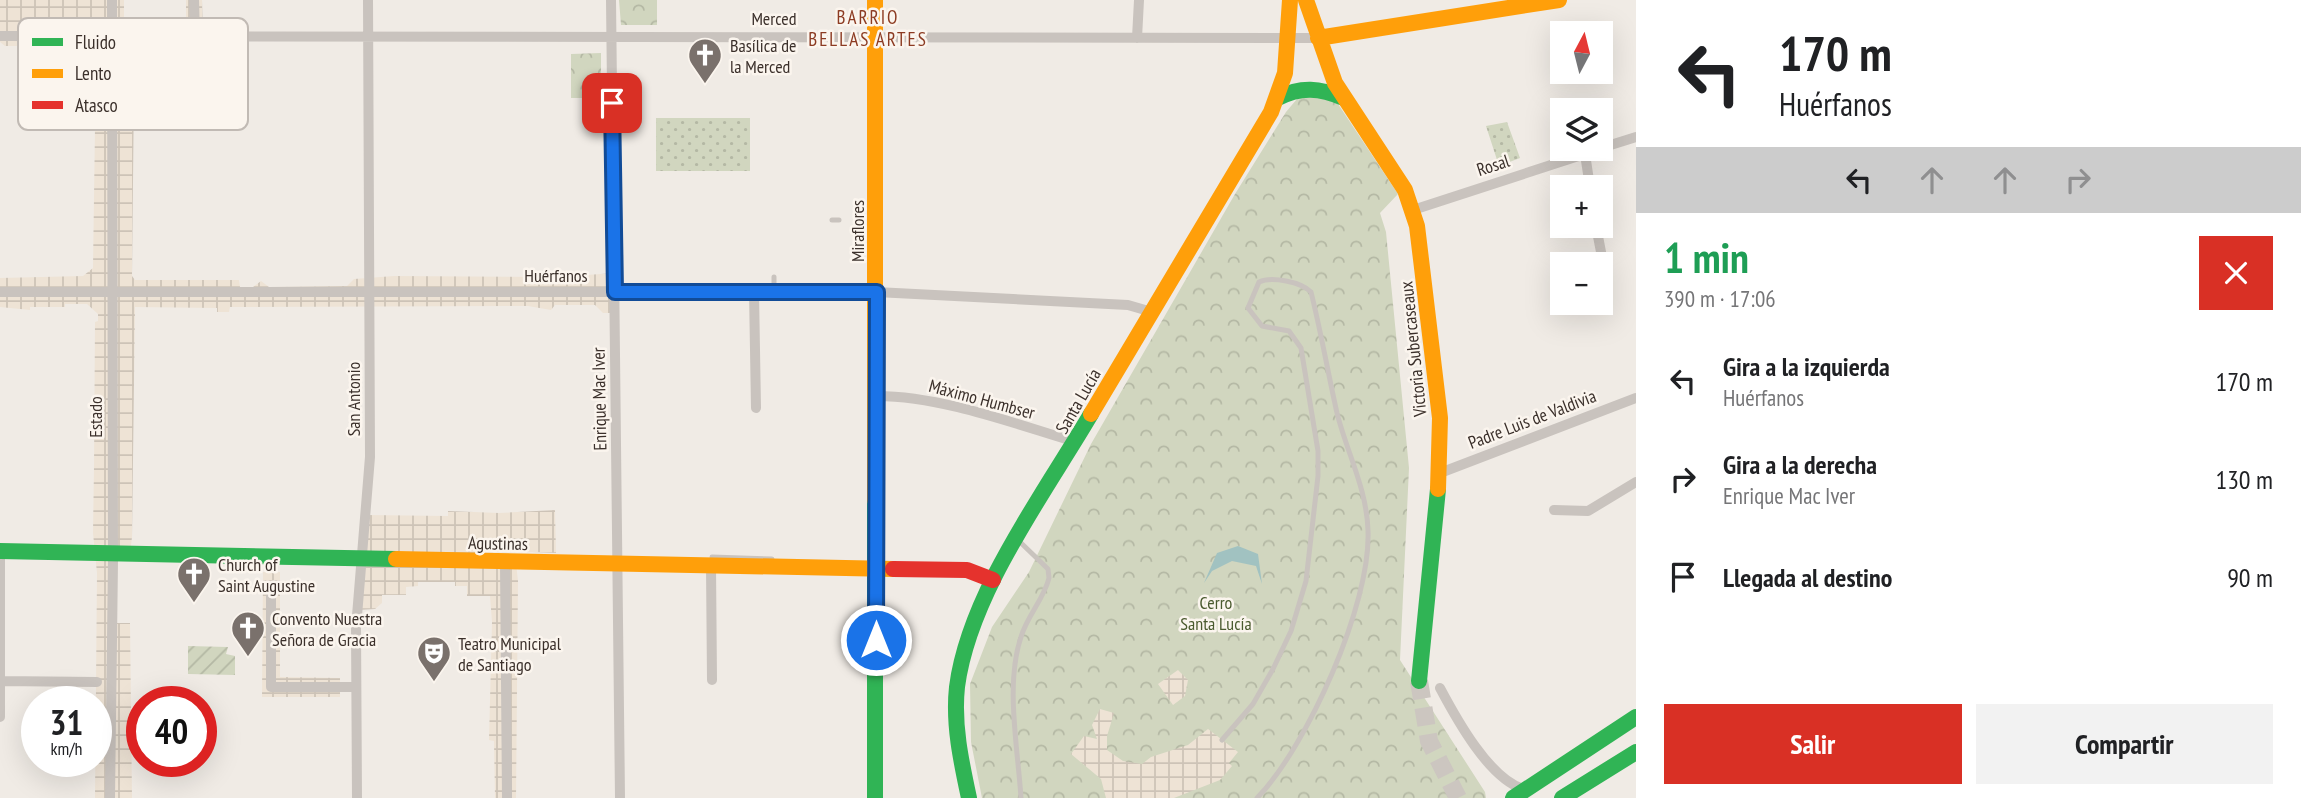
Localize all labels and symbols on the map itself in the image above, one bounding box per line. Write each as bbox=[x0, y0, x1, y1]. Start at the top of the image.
district label: BARRIO BELLAS ARTES bbox=[808, 5, 928, 51]
street label: Merced bbox=[751, 7, 797, 30]
legend bbox=[18, 18, 248, 130]
north arrow bbox=[1550, 21, 1614, 84]
text: Fluido bbox=[75, 30, 116, 54]
place label: Basílica de la Merced bbox=[730, 34, 796, 78]
church icon: Basílica de la Merced bbox=[686, 36, 724, 85]
text: Lento bbox=[75, 61, 112, 85]
pin bbox=[582, 73, 642, 133]
text: Atasco bbox=[75, 93, 118, 117]
street label: Rosal bbox=[1474, 149, 1513, 181]
street label: Miraflores bbox=[846, 200, 869, 262]
street label: Huérfanos bbox=[524, 264, 588, 287]
street label: Victoria Subercaseaux bbox=[1394, 279, 1432, 419]
street label: Enrique Mac Iver bbox=[587, 347, 611, 451]
street label: San Antonio bbox=[342, 361, 365, 436]
street label: Santa Lucía bbox=[1050, 364, 1106, 438]
street label: Máximo Humbser bbox=[927, 374, 1038, 424]
street label: Padre Luis de Valdivia bbox=[1465, 384, 1599, 454]
street label: Estado bbox=[84, 396, 107, 438]
street label: Agustinas bbox=[468, 531, 528, 555]
place label: Church of Saint Augustine bbox=[218, 553, 315, 597]
church icon: Church of Saint Augustine bbox=[175, 555, 213, 604]
park label: Cerro Santa Lucía bbox=[1180, 591, 1252, 635]
position arrow bbox=[839, 603, 913, 677]
place label: Convento Nuestra Señora de Gracia bbox=[272, 607, 382, 651]
church icon: Convento Nuestra Señora de Gracia bbox=[229, 609, 267, 658]
place label: Teatro Municipal de Santiago bbox=[458, 632, 562, 676]
theatre icon: Teatro Municipal de Santiago bbox=[415, 634, 453, 683]
speed limit sign: 40 bbox=[126, 686, 217, 777]

